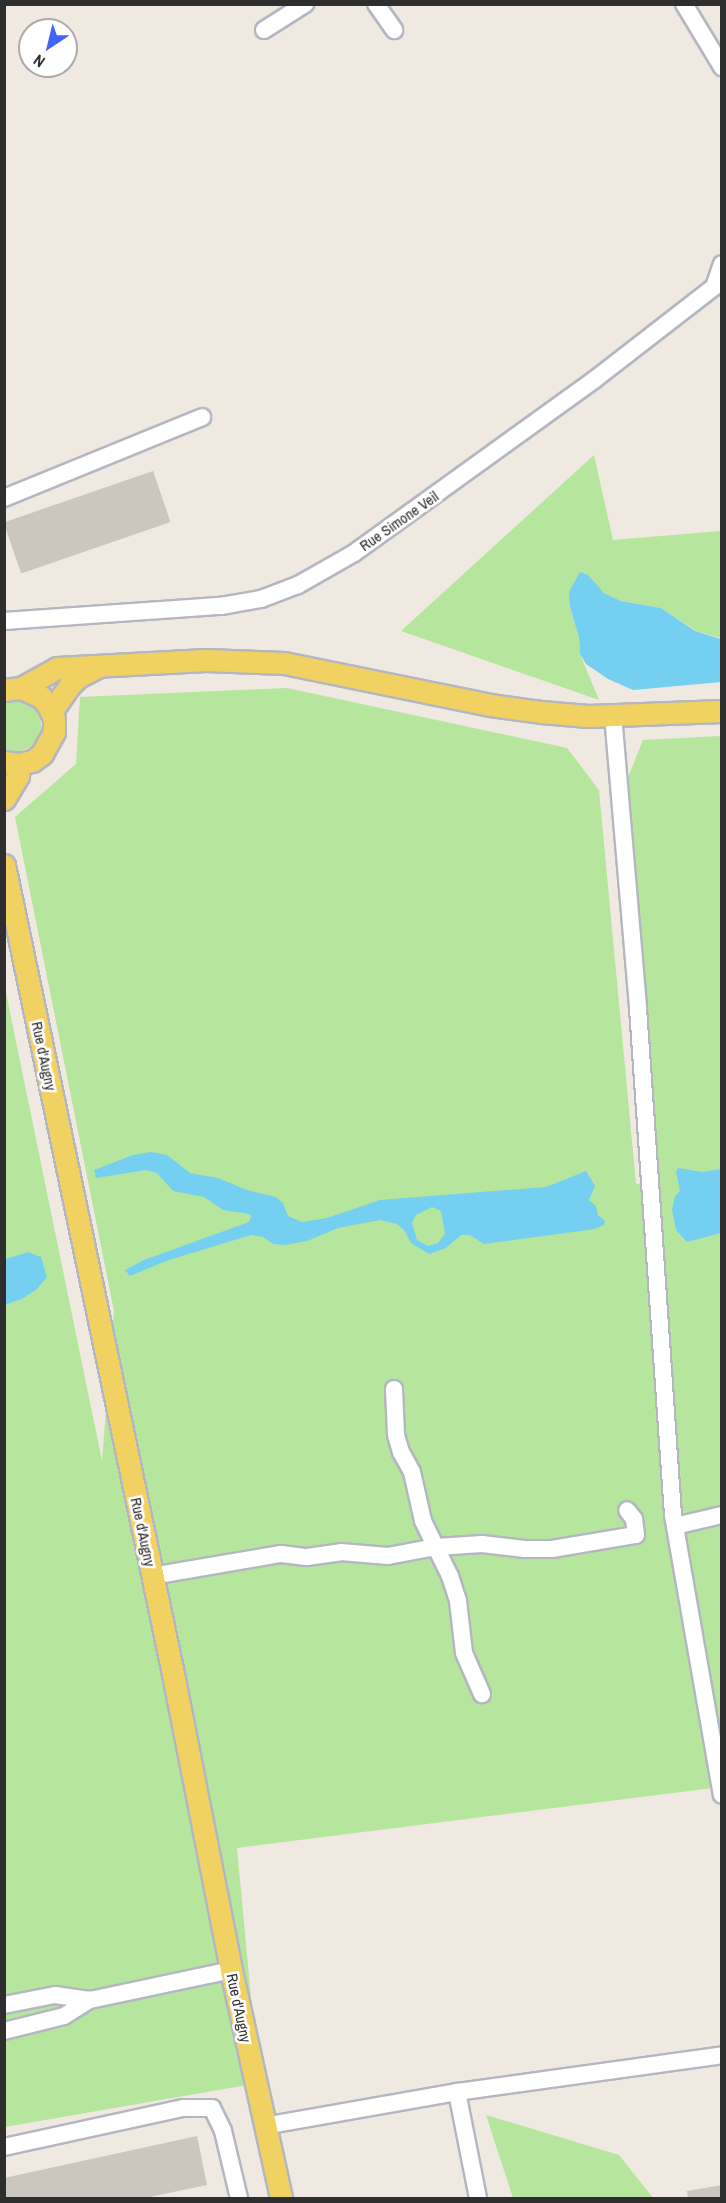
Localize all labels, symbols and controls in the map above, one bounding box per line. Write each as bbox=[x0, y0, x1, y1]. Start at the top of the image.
north arrow bbox=[18, 18, 78, 78]
text: N bbox=[29, 49, 49, 73]
street label: Rue Simone Veil bbox=[356, 487, 442, 555]
street label: Rue d'Augny bbox=[28, 1020, 60, 1092]
street label: Rue d'Augny bbox=[127, 1496, 159, 1568]
street label: Rue d'Augny bbox=[223, 1972, 255, 2044]

